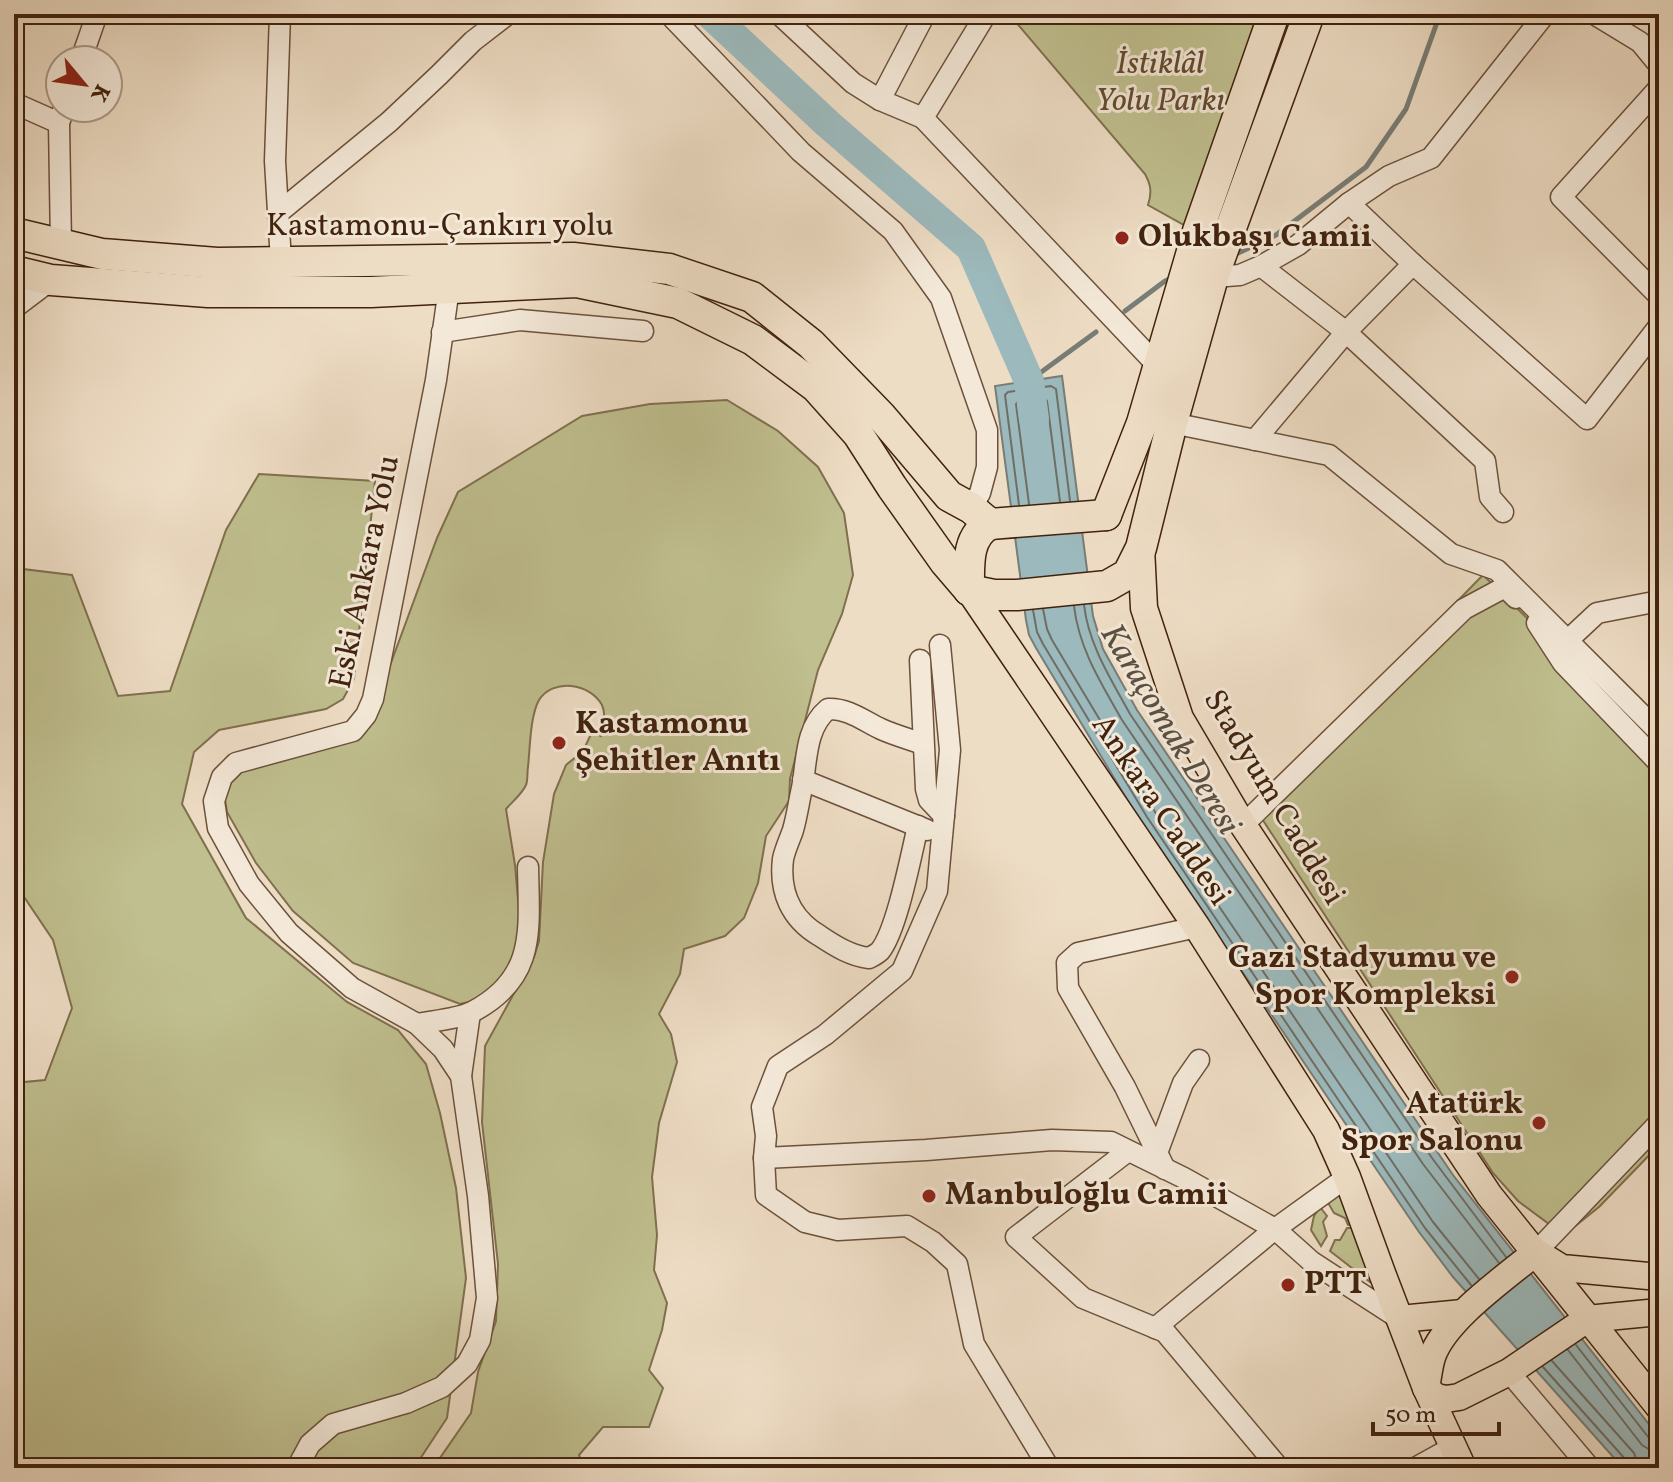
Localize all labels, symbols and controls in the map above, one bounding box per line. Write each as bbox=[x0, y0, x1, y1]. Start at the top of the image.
park label: İstiklâl Yolu Parkı bbox=[1095, 43, 1225, 124]
north arrow bbox=[44, 44, 124, 124]
text: K bbox=[82, 78, 117, 107]
street label: Kastamonu-Çankırı yolu bbox=[266, 205, 614, 249]
place label: Olukbaşı Camii bbox=[1138, 216, 1372, 260]
marker: Olukbaşı Camii bbox=[1113, 229, 1131, 247]
street label: Eski Ankara Yolu bbox=[320, 451, 412, 693]
water label: Karaçomak Deresi bbox=[1087, 616, 1251, 845]
street label: Stadyum Caddesi bbox=[1191, 682, 1355, 914]
place label: Kastamonu Şehitler Anıtı bbox=[575, 703, 781, 784]
street label: Ankara Caddesi bbox=[1080, 707, 1240, 915]
marker: Kastamonu Şehitler Anıtı bbox=[550, 734, 568, 752]
place label: Gazi Stadyumu ve Spor Kompleksi bbox=[1228, 937, 1496, 1018]
marker: Gazi Stadyumu ve Spor Kompleksi bbox=[1503, 968, 1521, 986]
place label: Atatürk Spor Salonu bbox=[1341, 1083, 1523, 1164]
marker: Atatürk Spor Salonu bbox=[1530, 1114, 1548, 1132]
place label: Manbuloğlu Camii bbox=[945, 1174, 1228, 1218]
marker: Manbuloğlu Camii bbox=[920, 1187, 938, 1205]
place label: PTT bbox=[1304, 1263, 1366, 1307]
marker: PTT bbox=[1279, 1276, 1297, 1294]
scale bar bbox=[1373, 1386, 1499, 1436]
text: 50 m bbox=[1385, 1399, 1437, 1433]

